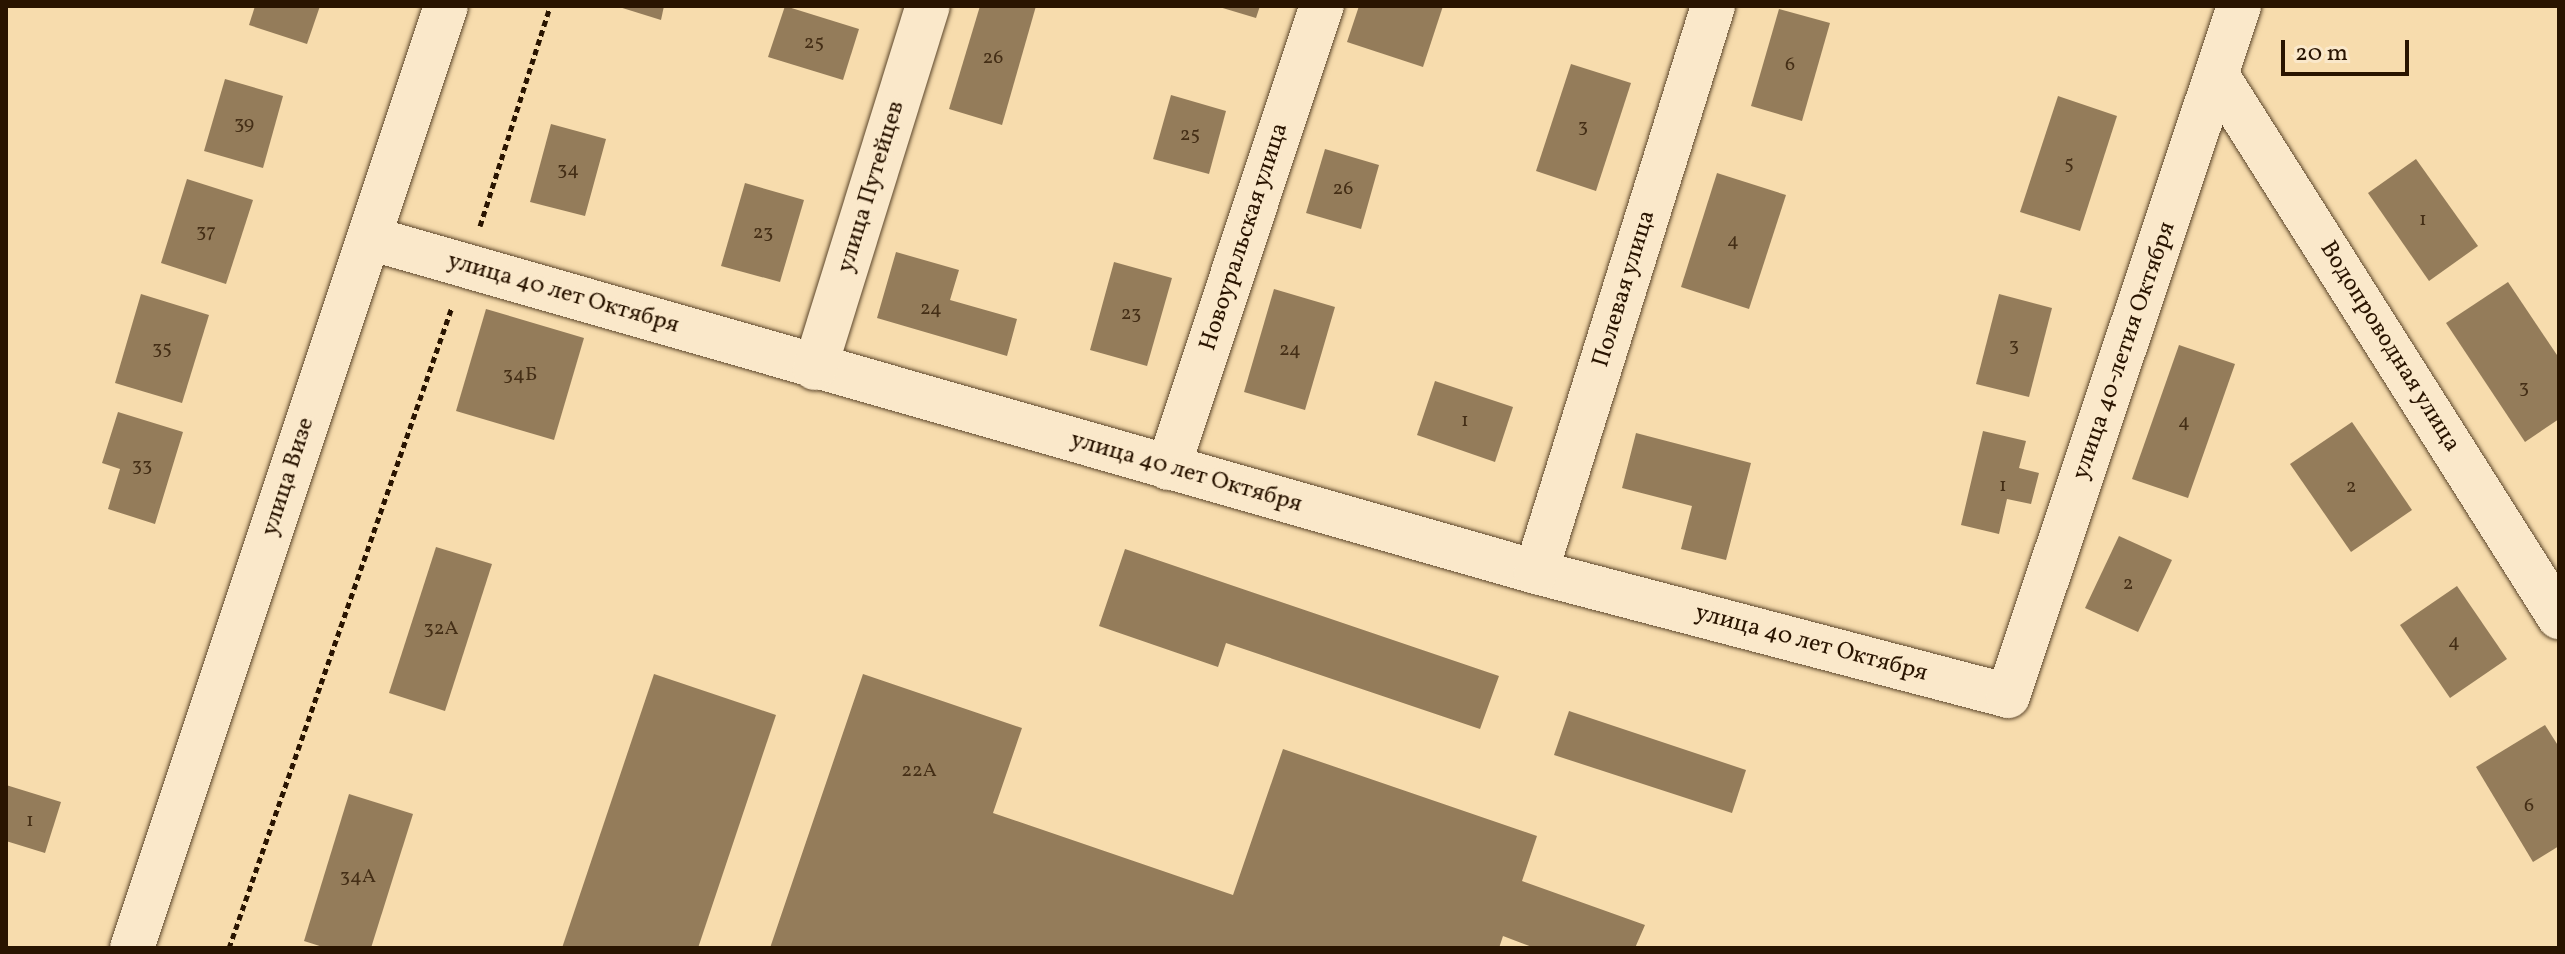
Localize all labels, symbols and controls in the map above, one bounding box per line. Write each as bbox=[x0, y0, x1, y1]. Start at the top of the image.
scale bar bbox=[2285, 24, 2413, 74]
house number: 25 bbox=[804, 31, 824, 55]
text: 20 m bbox=[2295, 37, 2348, 71]
house number: 26 bbox=[983, 46, 1003, 70]
house number: 6 bbox=[1785, 53, 1795, 77]
street label: улица Путейцев bbox=[832, 98, 912, 276]
house number: 39 bbox=[234, 112, 254, 136]
house number: 3 bbox=[1578, 115, 1588, 139]
street label: Новоуральская улица bbox=[1194, 119, 1296, 355]
house number: 25 bbox=[1180, 123, 1200, 147]
house number: 5 bbox=[2064, 152, 2074, 176]
house number: 34 bbox=[557, 158, 579, 182]
house number: 26 bbox=[1333, 177, 1353, 201]
street label: Полевая улица bbox=[1587, 207, 1663, 371]
house number: 1 bbox=[2419, 208, 2427, 232]
street label: улица 40-летия Октября bbox=[2067, 218, 2183, 484]
house number: 37 bbox=[196, 220, 216, 244]
house number: 23 bbox=[753, 221, 773, 245]
house number: 4 bbox=[1727, 229, 1739, 253]
street label: Водопроводная улица bbox=[2312, 236, 2466, 458]
street label: улица 40 лет Октября bbox=[444, 247, 682, 341]
house number: 24 bbox=[920, 297, 942, 321]
house number: 23 bbox=[1121, 302, 1141, 326]
house number: 3 bbox=[2009, 334, 2019, 358]
house number: 35 bbox=[152, 337, 172, 361]
house number: 24 bbox=[1279, 338, 1301, 362]
house number: 34Б bbox=[503, 363, 537, 387]
house number: 3 bbox=[2519, 376, 2529, 400]
house number: 1 bbox=[1461, 409, 1469, 433]
house number: 4 bbox=[2178, 410, 2190, 434]
street label: улица Визе bbox=[256, 414, 322, 540]
street label: улица 40 лет Октября bbox=[1067, 426, 1305, 520]
house number: 33 bbox=[132, 454, 152, 478]
house number: 1 bbox=[1999, 474, 2007, 498]
house number: 2 bbox=[2346, 475, 2356, 499]
house number: 2 bbox=[2123, 572, 2133, 596]
street label: улица 40 лет Октября bbox=[1692, 599, 1930, 689]
house number: 32А bbox=[423, 617, 459, 641]
house number: 4 bbox=[2448, 630, 2460, 654]
house number: 22А bbox=[901, 759, 937, 783]
house number: 6 bbox=[2524, 794, 2534, 818]
house number: 1 bbox=[26, 809, 34, 833]
house number: 34А bbox=[340, 865, 376, 889]

